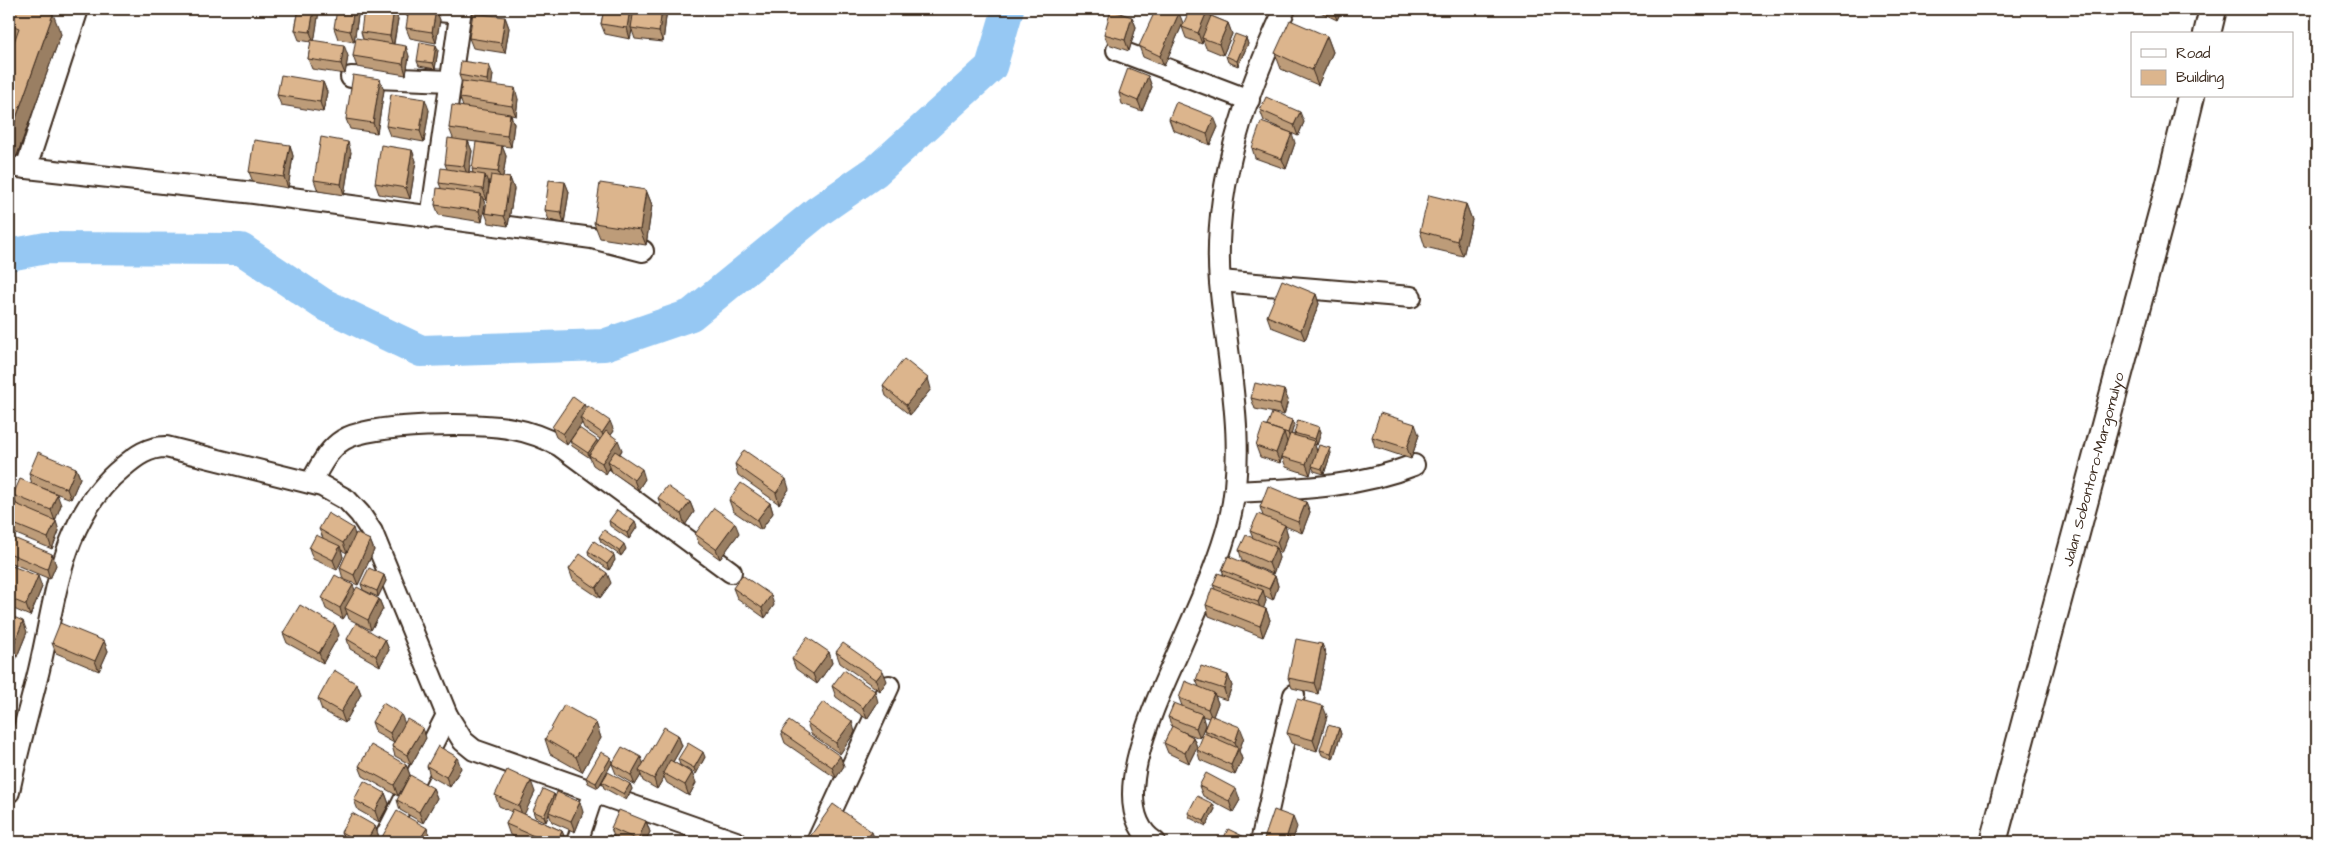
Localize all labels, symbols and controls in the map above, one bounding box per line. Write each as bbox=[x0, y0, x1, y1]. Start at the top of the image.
legend bbox=[2131, 32, 2294, 98]
text: Road bbox=[2176, 43, 2211, 64]
text: Building bbox=[2176, 67, 2224, 89]
street label: Jalan Sobontoro-Margomulyo bbox=[2057, 369, 2129, 569]

